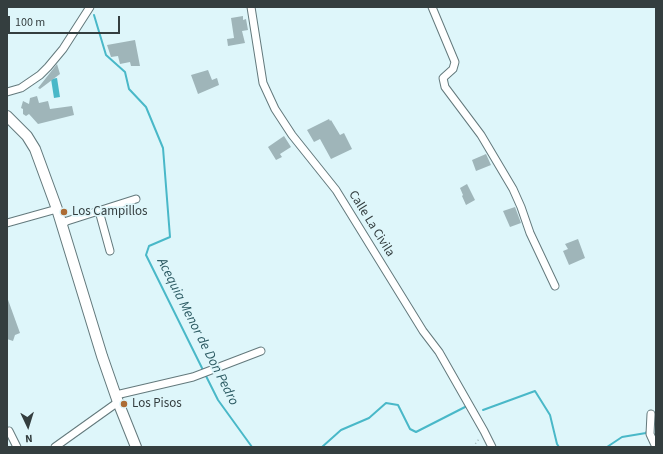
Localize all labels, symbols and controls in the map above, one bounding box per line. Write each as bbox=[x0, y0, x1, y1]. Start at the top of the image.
scale bar bbox=[10, 8, 122, 34]
text: 100 m bbox=[15, 14, 45, 31]
street label: Calle La Civila bbox=[345, 188, 397, 260]
place label: Los Campillos bbox=[72, 204, 147, 220]
marker: Los Campillos bbox=[59, 207, 69, 217]
water label: Acequia Menor de Don Pedro bbox=[152, 256, 242, 408]
place label: Los Pisos bbox=[132, 396, 182, 412]
marker: Los Pisos bbox=[119, 399, 129, 409]
north arrow bbox=[8, 406, 48, 446]
text: N bbox=[25, 431, 33, 446]

